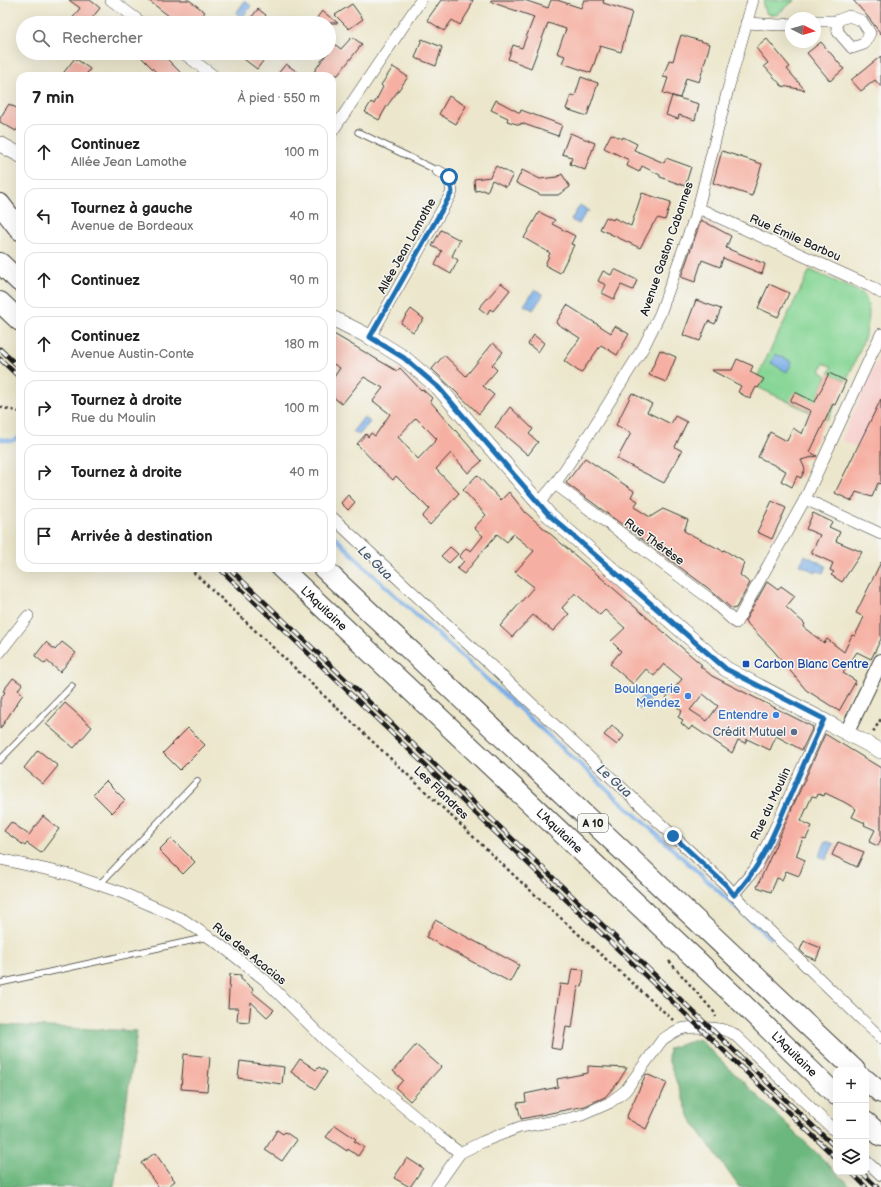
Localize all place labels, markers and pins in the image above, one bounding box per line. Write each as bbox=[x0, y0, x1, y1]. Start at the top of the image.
place label: Carbon Blanc Centre bbox=[754, 657, 869, 672]
marker: Carbon Blanc Centre bbox=[741, 659, 751, 669]
place label: Boulangerie Mendez bbox=[614, 682, 680, 711]
marker: Boulangerie Mendez bbox=[683, 691, 693, 701]
place label: Entendre bbox=[718, 708, 768, 723]
marker: Entendre bbox=[771, 710, 781, 720]
place label: Crédit Mutuel bbox=[712, 725, 786, 740]
marker: Crédit Mutuel bbox=[789, 727, 799, 737]

